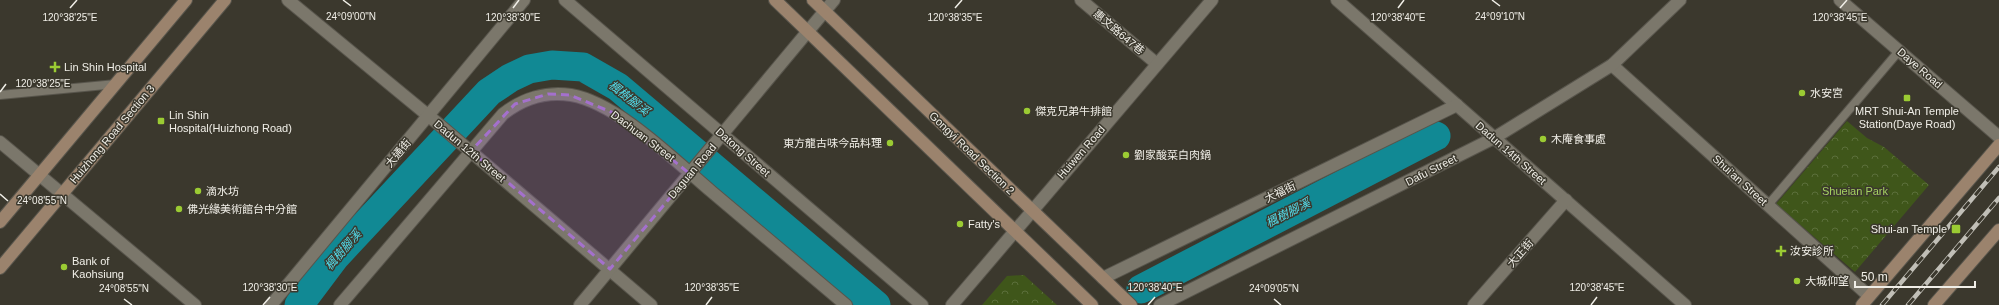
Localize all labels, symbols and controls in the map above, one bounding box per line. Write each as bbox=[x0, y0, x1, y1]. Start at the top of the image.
street label: 惠文路647巷 bbox=[1091, 7, 1147, 57]
text: 24°09'00"N bbox=[326, 11, 376, 22]
text: 24°09'10"N bbox=[1475, 11, 1525, 22]
text: 120°38'25"E bbox=[42, 12, 98, 23]
text: 120°38'30"E bbox=[485, 12, 541, 23]
text: 120°38'35"E bbox=[927, 12, 983, 23]
text: 120°38'40"E bbox=[1370, 12, 1426, 23]
text: 120°38'45"E bbox=[1812, 12, 1868, 23]
street label: Daye Road bbox=[1895, 45, 1945, 91]
marker: Lin Shin Hospital bbox=[49, 61, 61, 73]
place label: Lin Shin Hospital bbox=[64, 61, 147, 73]
text: 120°38'25"E bbox=[15, 78, 71, 89]
water label: 楓樹腳溪 bbox=[606, 78, 654, 120]
street label: Huizhong Road Section 3 bbox=[67, 82, 157, 186]
place label: 水安宮 bbox=[1810, 87, 1843, 99]
marker: 水安宮 bbox=[1797, 88, 1807, 98]
marker: MRT Shui-An Temple Station(Daye Road) bbox=[1902, 93, 1912, 103]
place label: 傑克兄弟牛排館 bbox=[1035, 105, 1112, 117]
place label: MRT Shui-An Temple Station(Daye Road) bbox=[1855, 105, 1959, 130]
marker: 傑克兄弟牛排館 bbox=[1022, 106, 1032, 116]
street label: Dachuan Street bbox=[609, 108, 677, 164]
place label: Lin Shin Hospital(Huizhong Road) bbox=[169, 109, 292, 134]
street label: Gongyi Road Section 2 bbox=[927, 109, 1017, 197]
marker: Lin Shin Hospital(Huizhong Road) bbox=[156, 116, 166, 126]
street label: Dadun 12th Street bbox=[432, 118, 508, 184]
street label: Dadun 14th Street bbox=[1473, 119, 1549, 187]
street label: Huiwen Road bbox=[1055, 123, 1107, 181]
street label: Datong Street bbox=[713, 125, 773, 179]
place label: 木庵食事處 bbox=[1551, 133, 1606, 145]
marker: 木庵食事處 bbox=[1538, 134, 1548, 144]
street label: 大通街 bbox=[383, 137, 413, 169]
place label: 東方龍古味今品料理 bbox=[783, 137, 882, 149]
marker: 東方龍古味今品料理 bbox=[885, 138, 895, 148]
street label: Daguan Road bbox=[666, 141, 718, 201]
place label: 劉家酸菜白肉鍋 bbox=[1134, 149, 1211, 161]
marker: 劉家酸菜白肉鍋 bbox=[1121, 150, 1131, 160]
street label: Dafu Street bbox=[1403, 152, 1459, 188]
street label: Shui’an Street bbox=[1710, 152, 1770, 208]
street label: 大福街 bbox=[1263, 179, 1297, 205]
place label: 滴水坊 bbox=[206, 185, 239, 197]
park label: Shueian Park bbox=[1822, 185, 1889, 197]
marker: 滴水坊 bbox=[193, 186, 203, 196]
text: 24°08'55"N bbox=[17, 195, 67, 206]
water label: 楓樹腳溪 bbox=[1263, 195, 1314, 230]
place label: 佛光緣美術館台中分館 bbox=[187, 203, 297, 215]
marker: 佛光緣美術館台中分館 bbox=[174, 204, 184, 214]
place label: Fatty's bbox=[968, 218, 1001, 230]
marker: Fatty's bbox=[955, 219, 965, 229]
place label: Shui-an Temple bbox=[1871, 223, 1947, 235]
marker: Shui-an Temple bbox=[1950, 223, 1962, 235]
water label: 楓樹腳溪 bbox=[322, 226, 365, 273]
street label: 大正街 bbox=[1505, 237, 1535, 269]
marker: 汝安診所 bbox=[1775, 245, 1787, 257]
place label: 汝安診所 bbox=[1790, 245, 1834, 257]
place label: Bank of Kaohsiung bbox=[72, 255, 124, 280]
marker: Bank of Kaohsiung bbox=[59, 262, 69, 272]
scale bar bbox=[1855, 263, 1975, 289]
text: 50 m bbox=[1861, 270, 1888, 284]
place label: 大城仰望 bbox=[1805, 275, 1849, 287]
marker: 大城仰望 bbox=[1792, 276, 1802, 286]
text: 120°38'30"E bbox=[242, 282, 298, 293]
text: 120°38'35"E bbox=[684, 282, 740, 293]
text: 120°38'40"E bbox=[1127, 282, 1183, 293]
text: 120°38'45"E bbox=[1569, 282, 1625, 293]
text: 24°08'55"N bbox=[99, 283, 149, 294]
text: 24°09'05"N bbox=[1249, 283, 1299, 294]

